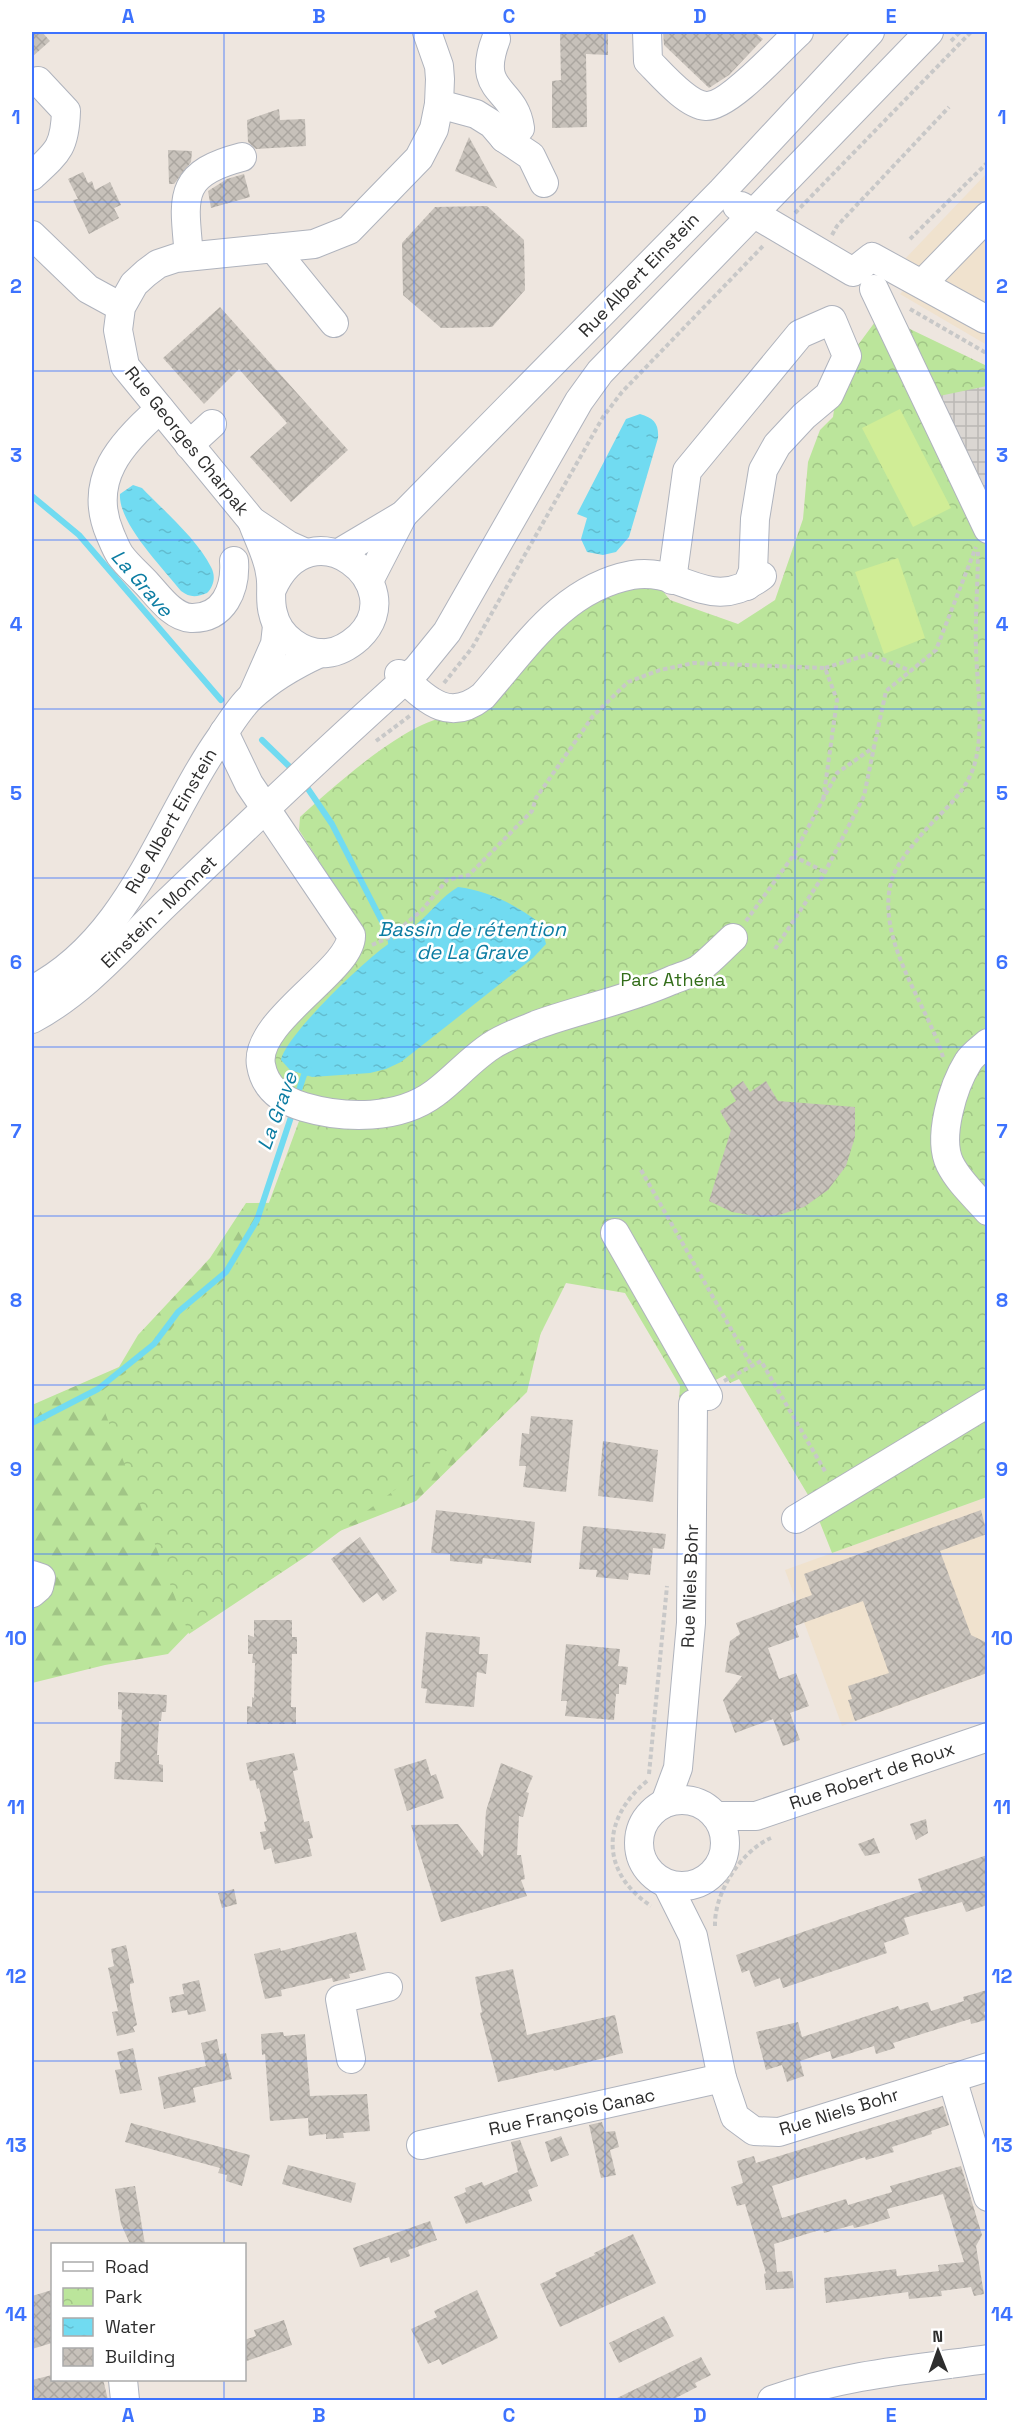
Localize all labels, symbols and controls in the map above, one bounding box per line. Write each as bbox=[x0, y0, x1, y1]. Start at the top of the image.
text: A bbox=[122, 3, 135, 29]
text: B bbox=[312, 3, 326, 29]
text: C bbox=[503, 3, 516, 29]
text: D bbox=[693, 3, 707, 29]
text: E bbox=[885, 3, 897, 29]
text: 1 bbox=[11, 104, 21, 130]
text: 1 bbox=[997, 104, 1007, 130]
street label: Rue Albert Einstein bbox=[573, 208, 704, 342]
text: 2 bbox=[10, 273, 22, 299]
text: 2 bbox=[996, 273, 1008, 299]
street label: Rue Georges Charpak bbox=[120, 361, 255, 520]
text: 3 bbox=[10, 442, 22, 468]
text: 3 bbox=[996, 442, 1008, 468]
water label: La Grave bbox=[106, 544, 179, 623]
text: 4 bbox=[10, 611, 23, 637]
text: 4 bbox=[996, 611, 1009, 637]
street label: Rue Albert Einstein bbox=[120, 744, 222, 898]
text: 5 bbox=[10, 780, 22, 806]
text: 5 bbox=[996, 780, 1008, 806]
street label: Einstein - Monnet bbox=[96, 850, 222, 973]
water label: Bassin de rétention de La Grave bbox=[378, 916, 567, 965]
text: 6 bbox=[10, 949, 22, 975]
text: 6 bbox=[996, 949, 1008, 975]
park label: Parc Athéna bbox=[621, 968, 725, 991]
water label: La Grave bbox=[251, 1067, 303, 1154]
text: 7 bbox=[10, 1118, 22, 1144]
text: 7 bbox=[996, 1118, 1008, 1144]
text: 8 bbox=[10, 1287, 22, 1313]
text: 8 bbox=[996, 1287, 1008, 1313]
text: 9 bbox=[10, 1456, 22, 1482]
text: 9 bbox=[996, 1456, 1008, 1482]
street label: Rue Niels Bohr bbox=[676, 1523, 703, 1648]
text: 10 bbox=[5, 1625, 27, 1651]
text: 10 bbox=[991, 1625, 1013, 1651]
street label: Rue Robert de Roux bbox=[786, 1736, 957, 1815]
text: 11 bbox=[7, 1794, 25, 1820]
text: 11 bbox=[993, 1794, 1011, 1820]
text: 12 bbox=[6, 1963, 27, 1989]
text: 12 bbox=[992, 1963, 1013, 1989]
street label: Rue Niels Bohr bbox=[776, 2082, 902, 2141]
street label: Rue François Canac bbox=[487, 2083, 657, 2140]
text: 13 bbox=[5, 2132, 27, 2158]
text: 13 bbox=[991, 2132, 1013, 2158]
legend bbox=[51, 2243, 246, 2381]
text: Road bbox=[105, 2255, 149, 2278]
text: Park bbox=[105, 2285, 143, 2308]
text: 14 bbox=[5, 2301, 27, 2327]
text: 14 bbox=[991, 2301, 1013, 2327]
text: Water bbox=[105, 2315, 156, 2338]
north arrow bbox=[908, 2321, 968, 2381]
text: N bbox=[932, 2326, 943, 2347]
text: Building bbox=[105, 2345, 175, 2368]
text: A bbox=[122, 2402, 135, 2428]
text: B bbox=[312, 2402, 326, 2428]
text: C bbox=[503, 2402, 516, 2428]
text: D bbox=[693, 2402, 707, 2428]
text: E bbox=[885, 2402, 897, 2428]

